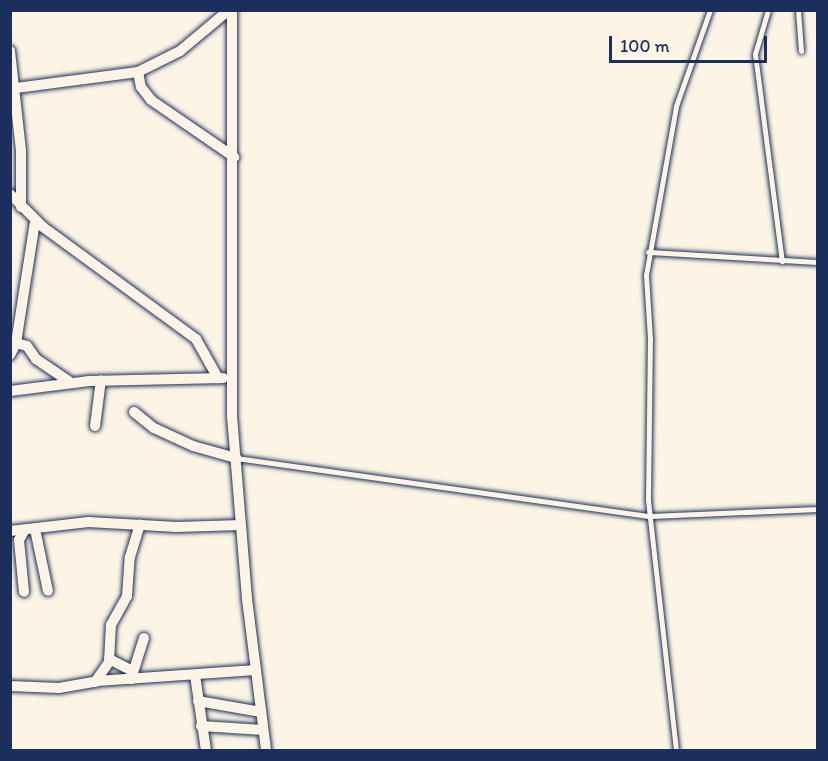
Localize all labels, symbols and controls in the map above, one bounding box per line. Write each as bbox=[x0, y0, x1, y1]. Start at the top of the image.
scale bar bbox=[612, 24, 770, 62]
text: 100 m bbox=[620, 35, 670, 57]

